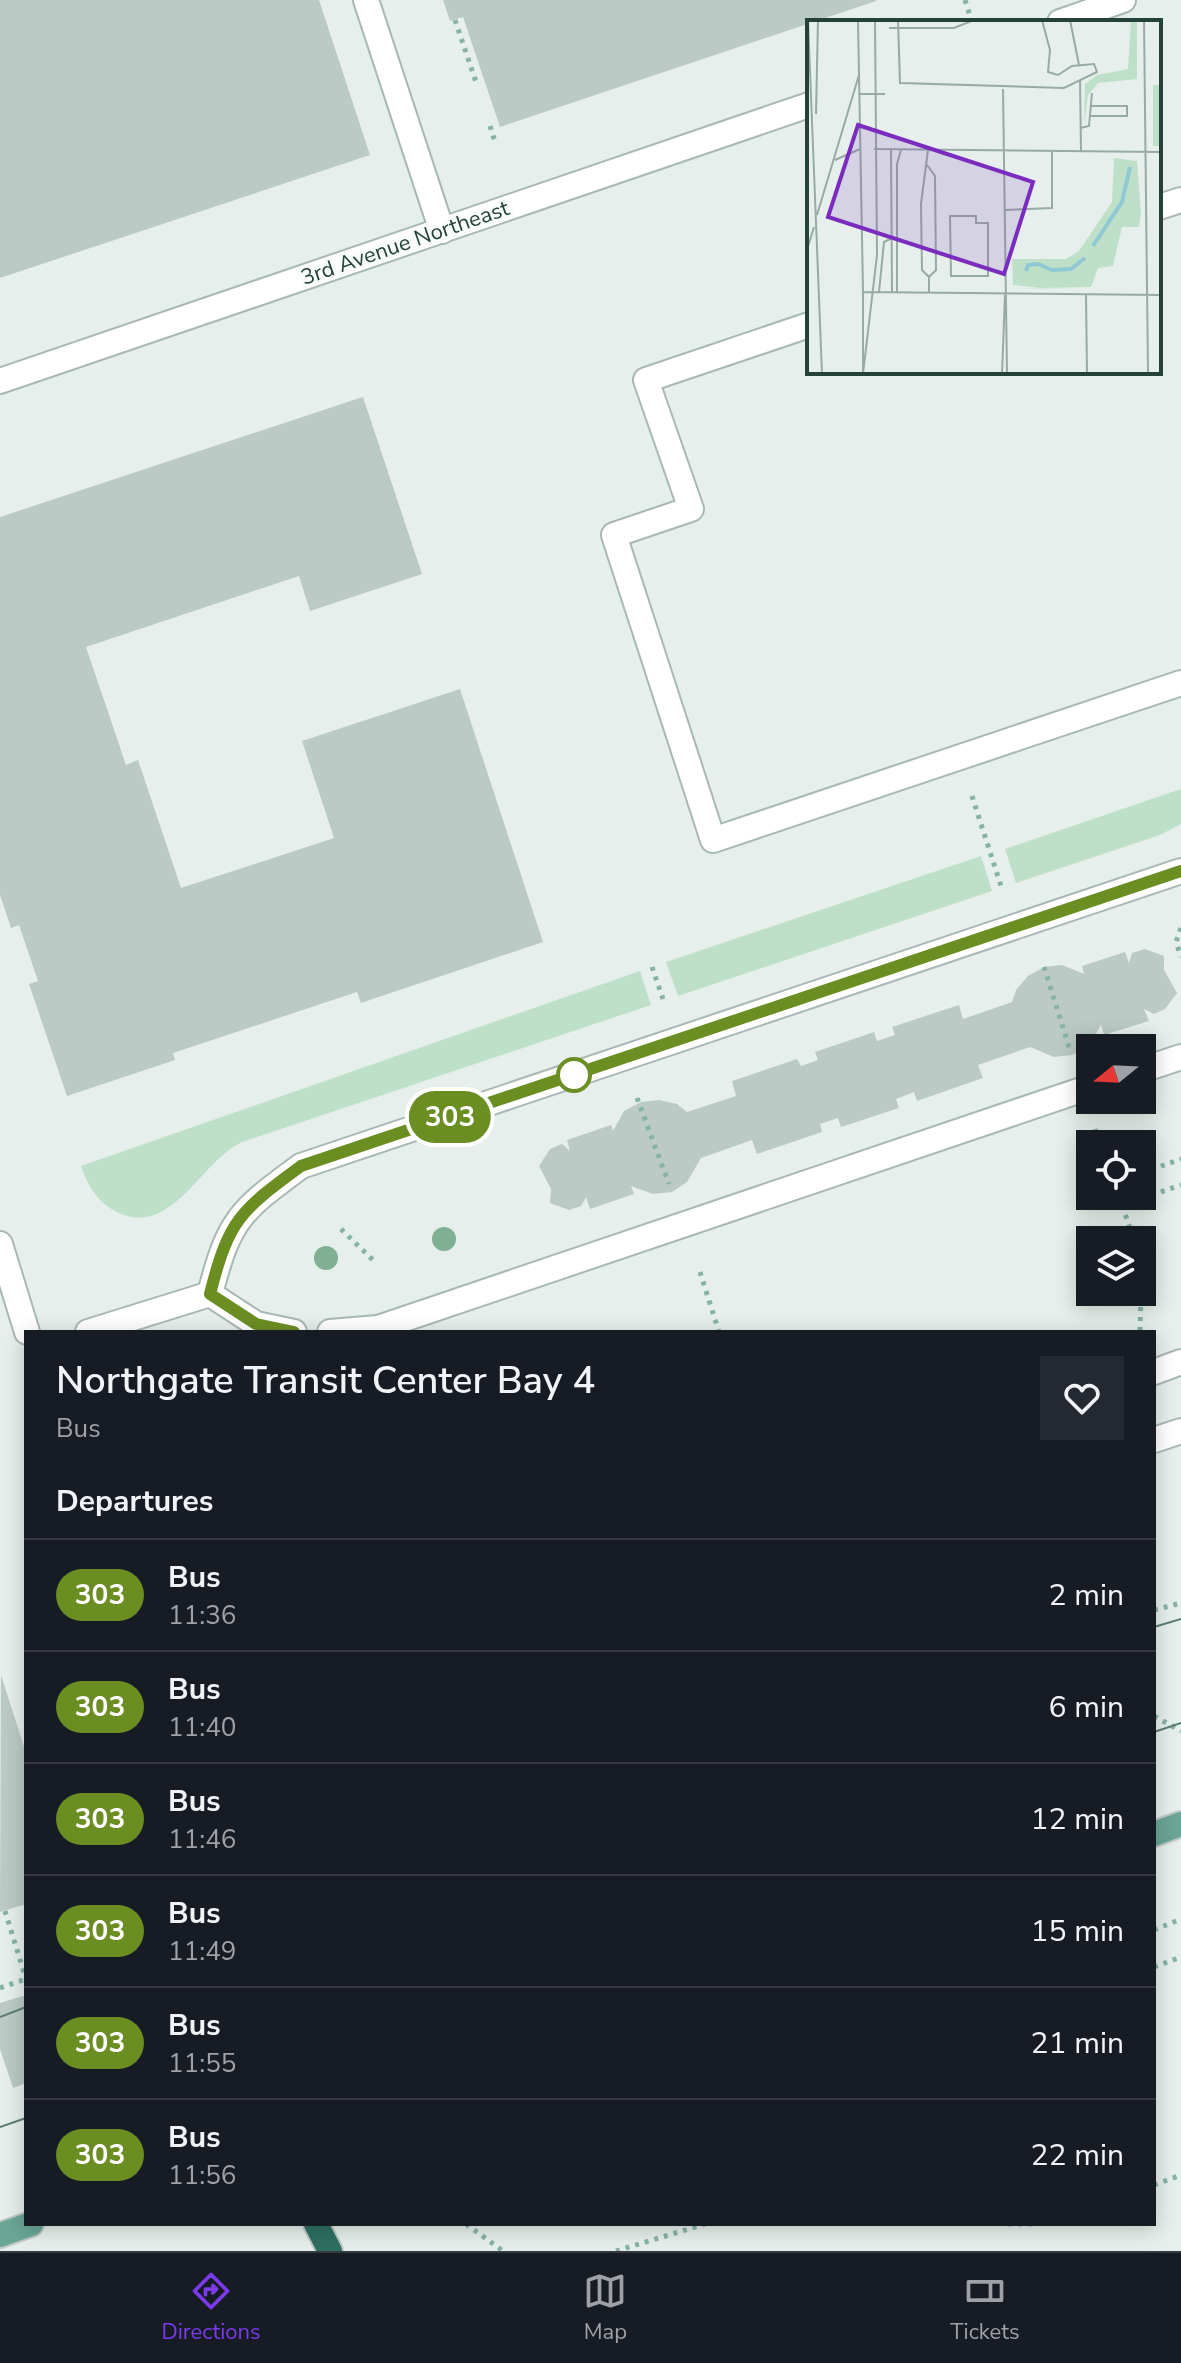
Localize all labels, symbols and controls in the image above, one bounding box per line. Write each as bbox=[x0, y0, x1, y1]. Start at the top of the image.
inset map bbox=[807, 20, 1161, 374]
street label: 3rd Avenue Northeast bbox=[297, 193, 514, 293]
north arrow bbox=[1076, 1034, 1156, 1114]
map controls bbox=[1076, 1034, 1156, 1306]
unlabelled marker bbox=[557, 1058, 591, 1092]
line badge: 303 bbox=[404, 1091, 496, 1143]
text: 303 bbox=[425, 1098, 475, 1136]
button: locate bbox=[1076, 1130, 1156, 1210]
button: layers bbox=[1076, 1226, 1156, 1306]
text: Northgate Transit Center Bay 4 bbox=[56, 1355, 595, 1406]
button: heart bbox=[1040, 1356, 1124, 1440]
text: Bus bbox=[56, 1411, 101, 1446]
text: Departures bbox=[56, 1481, 213, 1522]
text: Bus bbox=[168, 1557, 221, 1598]
text: 2 min bbox=[1049, 1575, 1124, 1616]
text: 303 bbox=[75, 1576, 125, 1614]
text: 11:36 bbox=[168, 1598, 236, 1633]
text: Bus bbox=[168, 1669, 221, 1710]
text: 6 min bbox=[1049, 1687, 1124, 1728]
text: 303 bbox=[75, 1688, 125, 1726]
text: 11:40 bbox=[168, 1710, 236, 1745]
text: Bus bbox=[168, 1781, 221, 1822]
text: 12 min bbox=[1031, 1799, 1124, 1840]
text: 303 bbox=[75, 1800, 125, 1838]
text: 11:46 bbox=[168, 1822, 236, 1857]
text: Bus bbox=[168, 1893, 221, 1934]
text: 15 min bbox=[1031, 1911, 1124, 1952]
text: 303 bbox=[75, 1912, 125, 1950]
text: 11:49 bbox=[168, 1934, 236, 1969]
text: Bus bbox=[168, 2005, 221, 2046]
text: 21 min bbox=[1031, 2023, 1124, 2064]
text: 303 bbox=[75, 2024, 125, 2062]
text: 11:55 bbox=[168, 2046, 236, 2081]
text: Bus bbox=[168, 2117, 221, 2158]
text: 22 min bbox=[1031, 2135, 1124, 2176]
text: 303 bbox=[75, 2136, 125, 2174]
text: 11:56 bbox=[168, 2158, 236, 2193]
tab: Directions bbox=[161, 2269, 261, 2347]
tab: Map bbox=[583, 2269, 627, 2347]
tab: Tickets bbox=[950, 2269, 1020, 2347]

